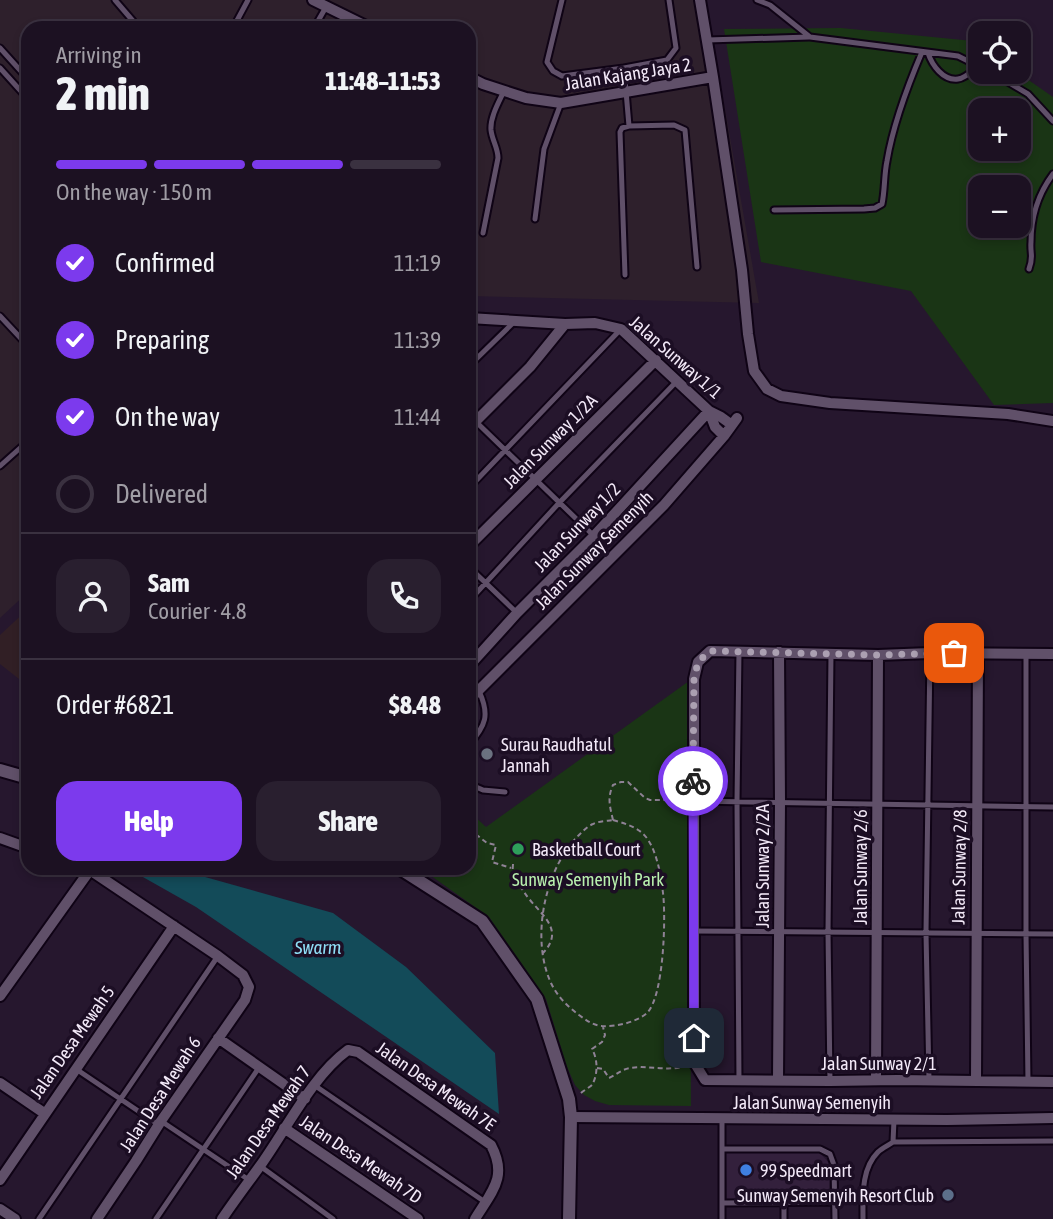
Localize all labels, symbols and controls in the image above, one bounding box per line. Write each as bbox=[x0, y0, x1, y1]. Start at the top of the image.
map controls bbox=[968, 21, 1031, 238]
button: locate bbox=[968, 21, 1031, 84]
text: Arriving in bbox=[56, 42, 142, 68]
street label: Jalan Kajang Jaya 2 bbox=[563, 54, 693, 94]
text: 11:48–11:53 bbox=[325, 66, 441, 96]
text: 2 min bbox=[56, 67, 150, 120]
button: + bbox=[968, 98, 1031, 161]
button: − bbox=[968, 175, 1031, 238]
text: On the way · 150 m bbox=[56, 179, 212, 205]
icon: check bbox=[56, 244, 94, 282]
text: Confirmed bbox=[115, 248, 215, 278]
text: 11:19 bbox=[394, 250, 441, 276]
street label: Jalan Sunway 1/1 bbox=[626, 311, 726, 403]
icon: check bbox=[56, 321, 94, 359]
text: Preparing bbox=[115, 325, 209, 355]
text: 11:39 bbox=[394, 327, 441, 353]
street label: Jalan Sunway 1/2A bbox=[499, 390, 601, 492]
icon: check bbox=[56, 398, 94, 436]
text: On the way bbox=[115, 402, 220, 432]
text: 11:44 bbox=[394, 404, 441, 430]
street label: Jalan Sunway 1/2 bbox=[529, 478, 625, 576]
text: Delivered bbox=[115, 479, 208, 509]
street label: Jalan Sunway Semenyih bbox=[531, 487, 657, 613]
button: person bbox=[56, 559, 130, 633]
button: phone bbox=[367, 559, 441, 633]
text: Sam bbox=[148, 568, 190, 598]
text: Courier · 4.8 bbox=[148, 598, 247, 624]
pin bbox=[924, 623, 984, 683]
icon: bag bbox=[935, 634, 973, 672]
text: Order #6821 bbox=[56, 690, 175, 720]
text: $8.48 bbox=[389, 690, 441, 720]
place label: Surau Raudhatul Jannah bbox=[501, 734, 612, 776]
marker: Surau Raudhatul Jannah bbox=[479, 746, 495, 762]
courier bbox=[658, 746, 728, 816]
icon: bike bbox=[674, 762, 712, 800]
button: Help bbox=[56, 781, 242, 861]
button: Share bbox=[256, 781, 441, 861]
street label: Jalan Sunway 2/2A bbox=[752, 804, 773, 928]
street label: Jalan Sunway 2/6 bbox=[850, 809, 871, 925]
street label: Jalan Sunway 2/8 bbox=[947, 809, 971, 925]
place label: Basketball Court bbox=[532, 839, 641, 860]
marker: Basketball Court bbox=[510, 841, 526, 857]
park label: Sunway Semenyih Park bbox=[512, 869, 664, 890]
water label: Swarm bbox=[293, 936, 342, 958]
street label: Jalan Desa Mewah 5 bbox=[25, 982, 119, 1102]
pin bbox=[664, 1008, 724, 1068]
icon: home bbox=[675, 1019, 713, 1057]
street label: Jalan Desa Mewah 6 bbox=[115, 1033, 205, 1155]
street label: Jalan Desa Mewah 7E bbox=[373, 1037, 500, 1135]
street label: Jalan Sunway 2/1 bbox=[821, 1053, 937, 1074]
street label: Jalan Desa Mewah 7 bbox=[221, 1062, 315, 1182]
street label: Jalan Sunway Semenyih bbox=[733, 1092, 891, 1113]
street label: Jalan Desa Mewah 7D bbox=[296, 1110, 426, 1208]
place label: 99 Speedmart bbox=[760, 1160, 852, 1181]
marker: 99 Speedmart bbox=[738, 1162, 754, 1178]
place label: Sunway Semenyih Resort Club bbox=[737, 1185, 934, 1206]
marker: Sunway Semenyih Resort Club bbox=[940, 1187, 956, 1203]

